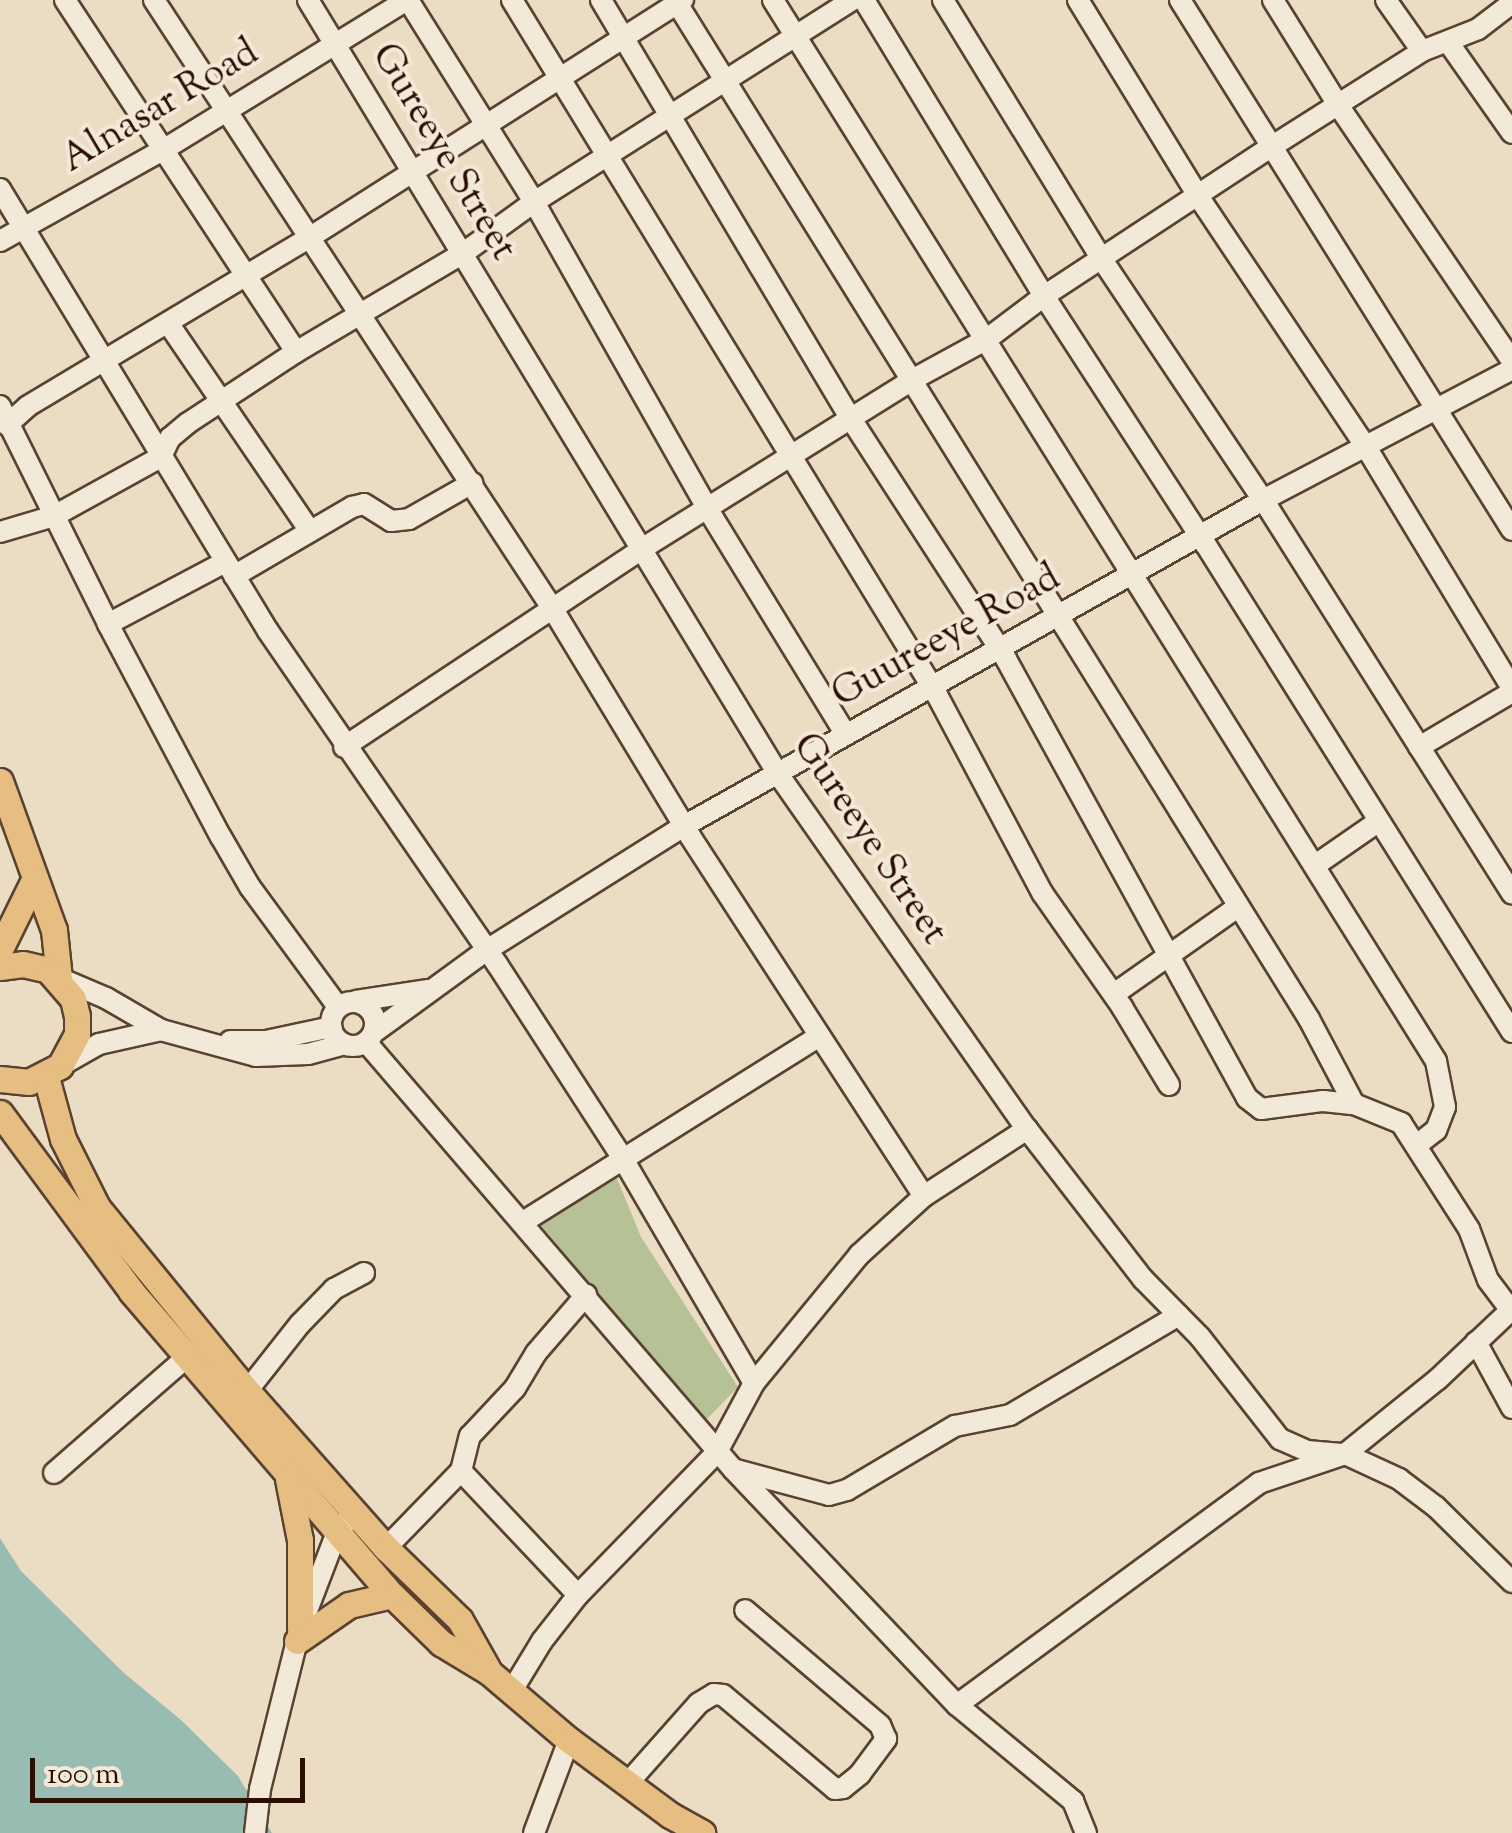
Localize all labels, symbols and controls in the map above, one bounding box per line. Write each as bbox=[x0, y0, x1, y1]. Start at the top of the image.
street label: Alnasar Road bbox=[54, 32, 268, 184]
street label: Gureeye Street bbox=[360, 37, 524, 269]
street label: Guureeye Road bbox=[825, 557, 1069, 719]
street label: Gureeye Street bbox=[781, 726, 955, 954]
scale bar bbox=[35, 1738, 310, 1800]
text: 100 m bbox=[47, 1754, 120, 1797]

